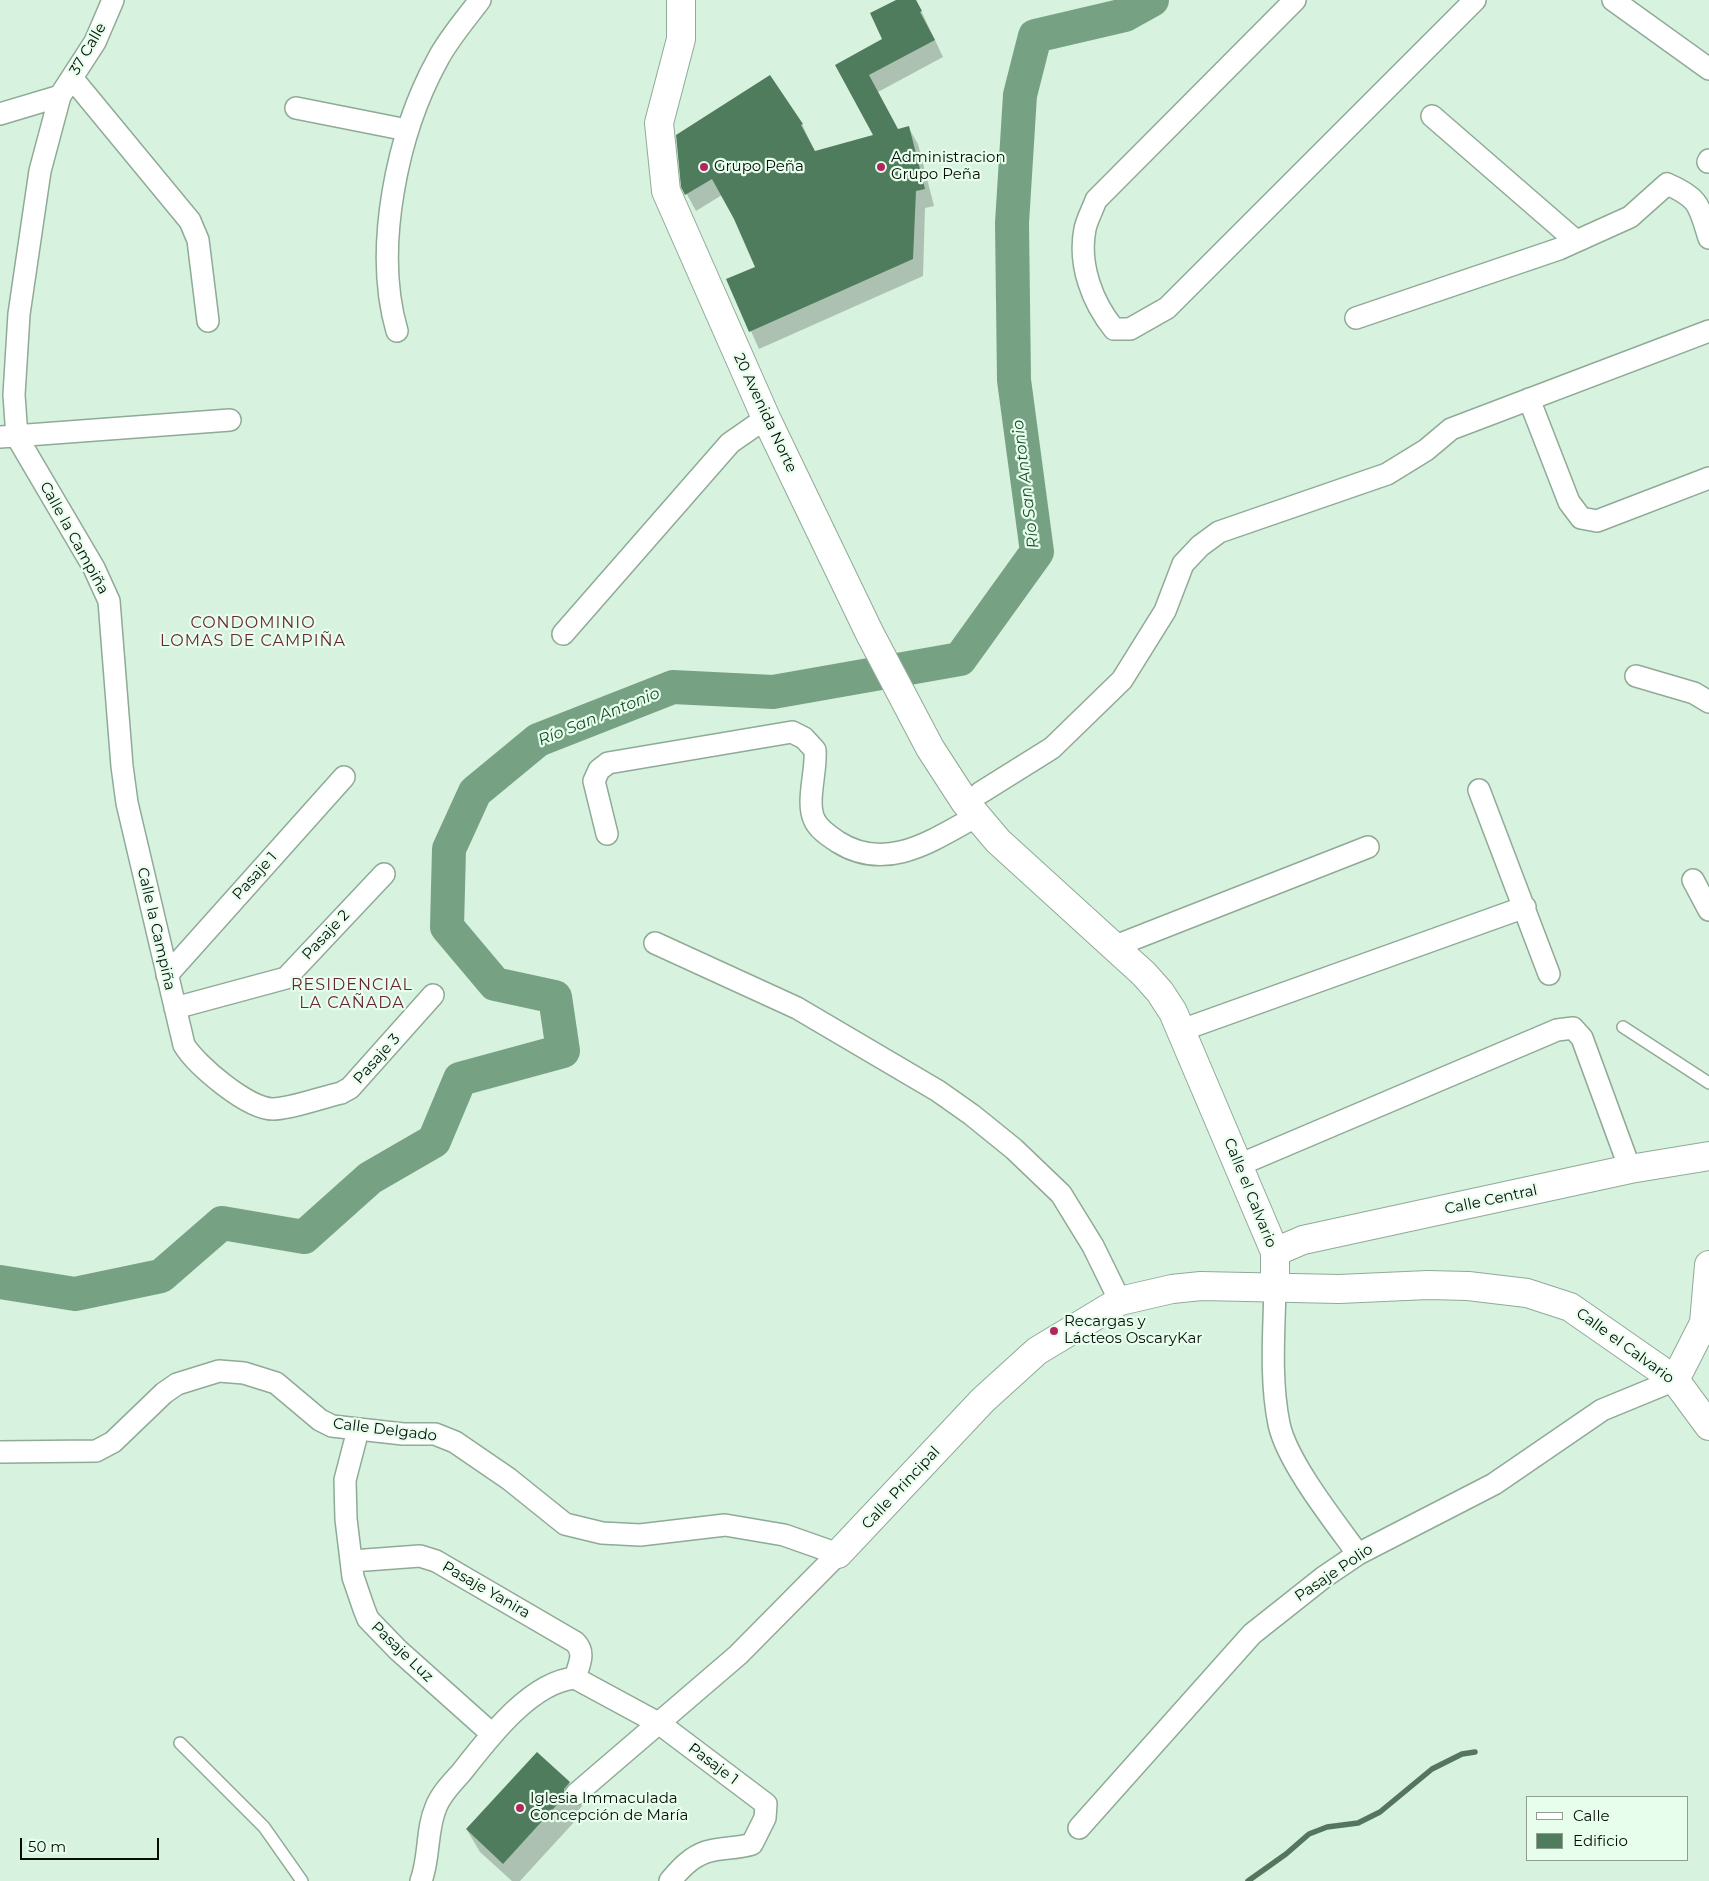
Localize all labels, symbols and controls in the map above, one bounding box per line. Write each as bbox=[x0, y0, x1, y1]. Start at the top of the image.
street label: 37 Calle bbox=[66, 20, 110, 78]
place label: Administracion Grupo Peña bbox=[891, 149, 1006, 184]
place label: Grupo Peña bbox=[714, 158, 804, 176]
marker: Grupo Peña bbox=[698, 161, 710, 173]
marker: Administracion Grupo Peña bbox=[875, 161, 887, 173]
street label: 20 Avenida Norte bbox=[729, 351, 801, 475]
water label: Río San Antonio bbox=[1009, 419, 1043, 549]
street label: Calle la Campiña bbox=[36, 479, 112, 597]
district label: CONDOMINIO LOMAS DE CAMPIÑA bbox=[158, 613, 348, 651]
water label: Río San Antonio bbox=[535, 684, 663, 750]
street label: Pasaje 1 bbox=[229, 848, 281, 904]
street label: Calle la Campiña bbox=[133, 866, 179, 992]
street label: Pasaje 2 bbox=[299, 906, 353, 964]
district label: RESIDENCIAL LA CAÑADA bbox=[290, 975, 414, 1013]
street label: Pasaje 3 bbox=[350, 1030, 404, 1088]
street label: Calle el Calvario bbox=[1220, 1135, 1280, 1251]
street label: Calle Central bbox=[1443, 1181, 1539, 1219]
street label: Calle el Calvario bbox=[1572, 1304, 1678, 1388]
place label: Recargas y Lácteos OscaryKar bbox=[1064, 1313, 1202, 1348]
marker: Recargas y Lácteos OscaryKar bbox=[1048, 1325, 1060, 1337]
street label: Calle Delgado bbox=[332, 1415, 438, 1445]
street label: Calle Principal bbox=[858, 1443, 944, 1533]
street label: Pasaje Polio bbox=[1292, 1540, 1376, 1606]
street label: Pasaje Yanira bbox=[439, 1558, 533, 1622]
street label: Pasaje Luz bbox=[367, 1618, 437, 1686]
street label: Pasaje 1 bbox=[684, 1739, 742, 1789]
place label: Iglesia Immaculada Concepción de María bbox=[530, 1790, 688, 1825]
legend bbox=[1526, 1796, 1689, 1861]
marker: Iglesia Immaculada Concepción de María bbox=[514, 1802, 526, 1814]
text: Calle bbox=[1573, 1806, 1610, 1825]
scale bar bbox=[22, 1828, 161, 1860]
text: Edificio bbox=[1573, 1831, 1628, 1850]
text: 50 m bbox=[28, 1837, 66, 1856]

